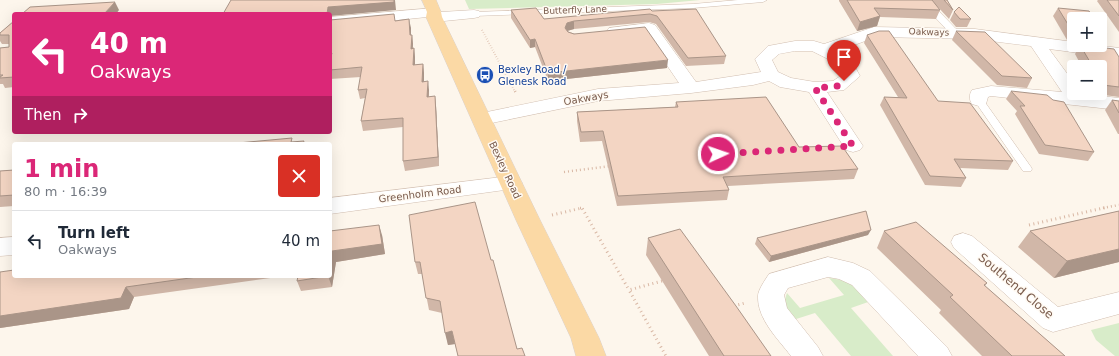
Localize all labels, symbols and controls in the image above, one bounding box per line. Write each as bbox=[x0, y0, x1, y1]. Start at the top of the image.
street label: Butterfly Lane bbox=[543, 4, 608, 16]
map controls bbox=[1067, 12, 1107, 100]
button: + bbox=[1067, 12, 1107, 52]
street label: Oakways bbox=[908, 26, 950, 38]
text: 40 m bbox=[90, 27, 168, 60]
icon: left bbox=[24, 28, 76, 80]
pin bbox=[827, 40, 861, 81]
icon: arrive bbox=[833, 46, 855, 68]
button: − bbox=[1067, 60, 1107, 100]
text: Oakways bbox=[90, 61, 171, 82]
place label: Bexley Road / Glenesk Road bbox=[498, 64, 567, 87]
bus stop icon: Bexley Road / Glenesk Road bbox=[475, 65, 495, 85]
street label: Oakways bbox=[563, 89, 609, 107]
icon: right bbox=[69, 104, 91, 126]
text: Then bbox=[24, 106, 61, 124]
position arrow bbox=[697, 133, 739, 175]
street label: Bexley Road bbox=[487, 140, 523, 200]
text: 1 min bbox=[24, 155, 99, 183]
button: close bbox=[278, 155, 320, 197]
street label: Greenholm Road bbox=[378, 183, 462, 205]
text: 80 m · 16:39 bbox=[24, 184, 107, 199]
text: Turn left bbox=[58, 224, 130, 242]
icon: left bbox=[24, 230, 46, 252]
text: 40 m bbox=[282, 232, 320, 250]
text: Oakways bbox=[58, 242, 117, 257]
street label: Southend Close bbox=[976, 250, 1056, 322]

